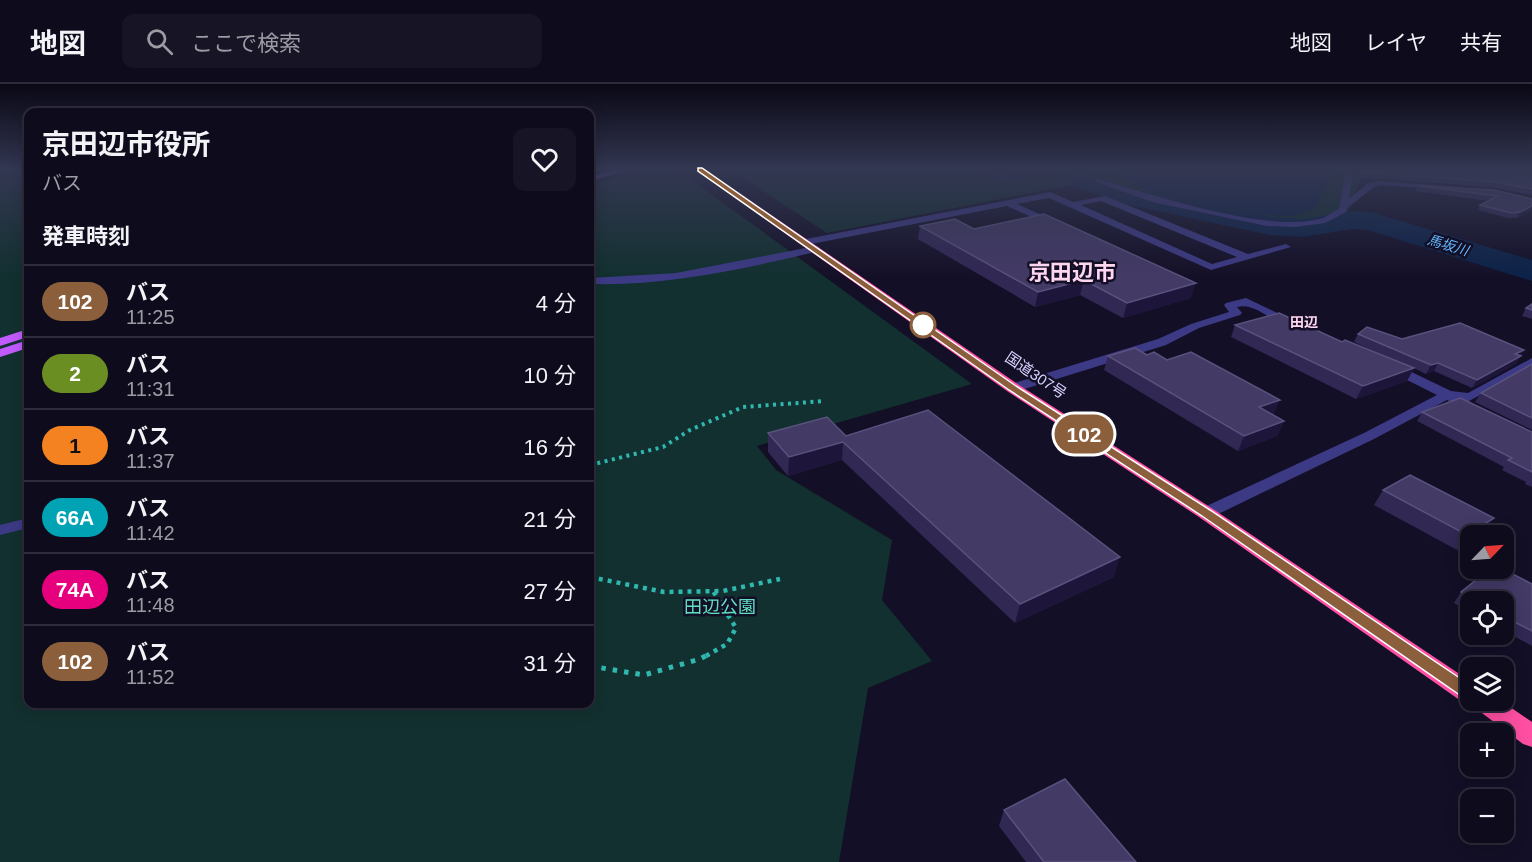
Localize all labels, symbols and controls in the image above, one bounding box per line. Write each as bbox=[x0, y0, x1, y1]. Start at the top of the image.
search box bbox=[122, 14, 542, 68]
icon: search bbox=[143, 25, 176, 58]
text: 地図 bbox=[30, 28, 86, 59]
text: ここで検索 bbox=[191, 31, 301, 56]
text: 地図 bbox=[1290, 31, 1332, 54]
text: レイヤ bbox=[1365, 31, 1427, 54]
text: 共有 bbox=[1460, 31, 1502, 54]
button: heart bbox=[513, 128, 576, 191]
text: 京田辺市役所 bbox=[42, 129, 210, 160]
text: バス bbox=[42, 172, 82, 194]
text: 発車時刻 bbox=[42, 224, 130, 249]
water label: 馬坂川 bbox=[1426, 231, 1472, 259]
district label: 京田辺市 bbox=[1028, 260, 1116, 285]
text: バス bbox=[126, 280, 170, 305]
text: 102 bbox=[57, 290, 93, 313]
text: 4 分 bbox=[536, 291, 576, 316]
text: 11:25 bbox=[126, 306, 175, 328]
unlabelled marker bbox=[910, 312, 936, 338]
district label: 田辺 bbox=[1290, 314, 1318, 330]
street label: 国道307号 bbox=[1002, 348, 1070, 402]
text: バス bbox=[126, 352, 170, 377]
text: 2 bbox=[69, 362, 81, 385]
text: 10 分 bbox=[523, 363, 576, 388]
text: 11:31 bbox=[126, 378, 175, 400]
line badge: 102 bbox=[1050, 414, 1118, 454]
text: 102 bbox=[1066, 423, 1102, 446]
text: バス bbox=[126, 424, 170, 449]
text: 1 bbox=[69, 434, 81, 457]
text: 16 分 bbox=[523, 435, 576, 460]
text: 11:37 bbox=[126, 450, 175, 472]
text: バス bbox=[126, 496, 170, 521]
text: 66A bbox=[56, 506, 94, 529]
text: 21 分 bbox=[523, 507, 576, 532]
text: 11:42 bbox=[126, 522, 175, 544]
north arrow bbox=[1460, 525, 1514, 579]
map controls bbox=[1460, 525, 1514, 843]
text: バス bbox=[126, 568, 170, 593]
text: 74A bbox=[56, 578, 94, 601]
text: 27 分 bbox=[523, 579, 576, 604]
button: locate bbox=[1460, 591, 1514, 645]
text: 11:48 bbox=[126, 594, 175, 616]
park label: 田辺公園 bbox=[684, 597, 756, 617]
text: バス bbox=[126, 640, 170, 665]
text: 102 bbox=[57, 650, 93, 673]
text: 31 分 bbox=[523, 651, 576, 676]
button: layers bbox=[1460, 657, 1514, 711]
text: 11:52 bbox=[126, 666, 175, 688]
button: + bbox=[1460, 723, 1514, 777]
button: − bbox=[1460, 789, 1514, 843]

